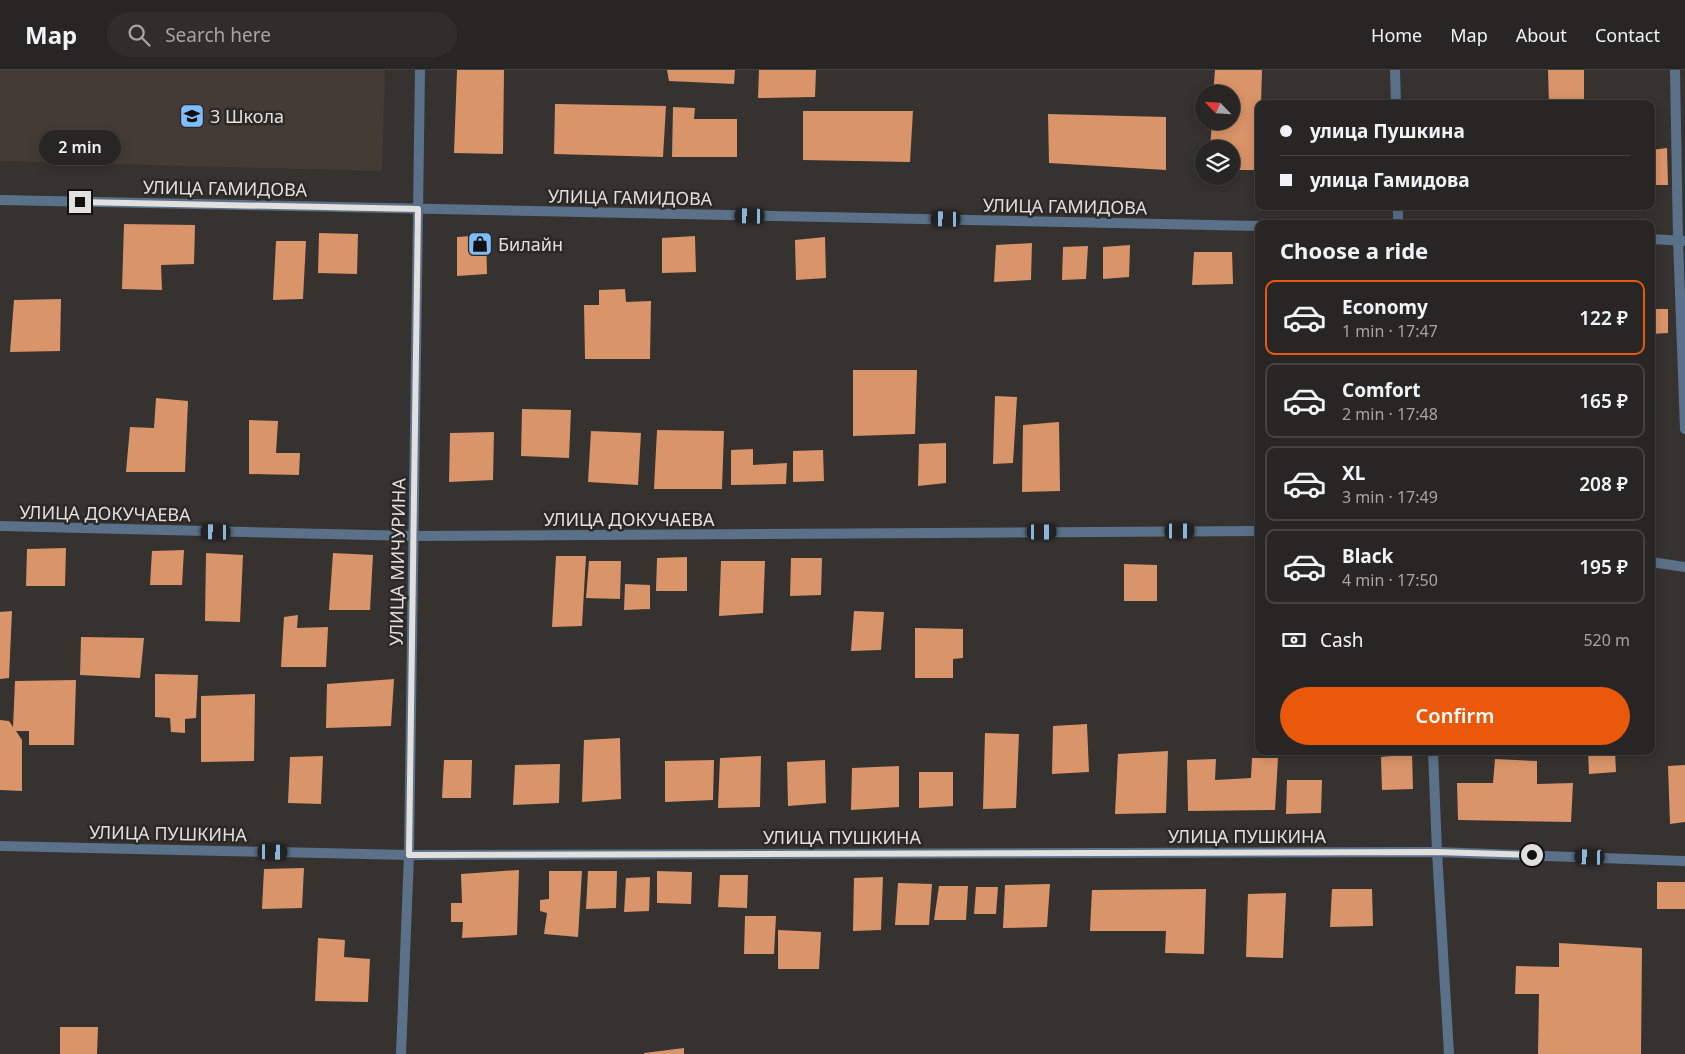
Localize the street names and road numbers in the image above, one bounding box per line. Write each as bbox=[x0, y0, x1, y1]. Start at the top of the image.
street label: УЛИЦА ГАМИДОВА bbox=[143, 175, 308, 201]
street label: УЛИЦА ГАМИДОВА bbox=[548, 184, 713, 210]
street label: УЛИЦА ГАМИДОВА bbox=[983, 193, 1148, 219]
street label: УЛИЦА МИЧУРИНА bbox=[384, 477, 410, 646]
street label: УЛИЦА ДОКУЧАЕВА bbox=[19, 500, 191, 526]
street label: УЛИЦА ДОКУЧАЕВА bbox=[543, 507, 715, 531]
street label: УЛИЦА ПУШКИНА bbox=[89, 820, 248, 846]
street label: УЛИЦА ПУШКИНА bbox=[1168, 824, 1326, 848]
street label: УЛИЦА ПУШКИНА bbox=[763, 825, 921, 849]

